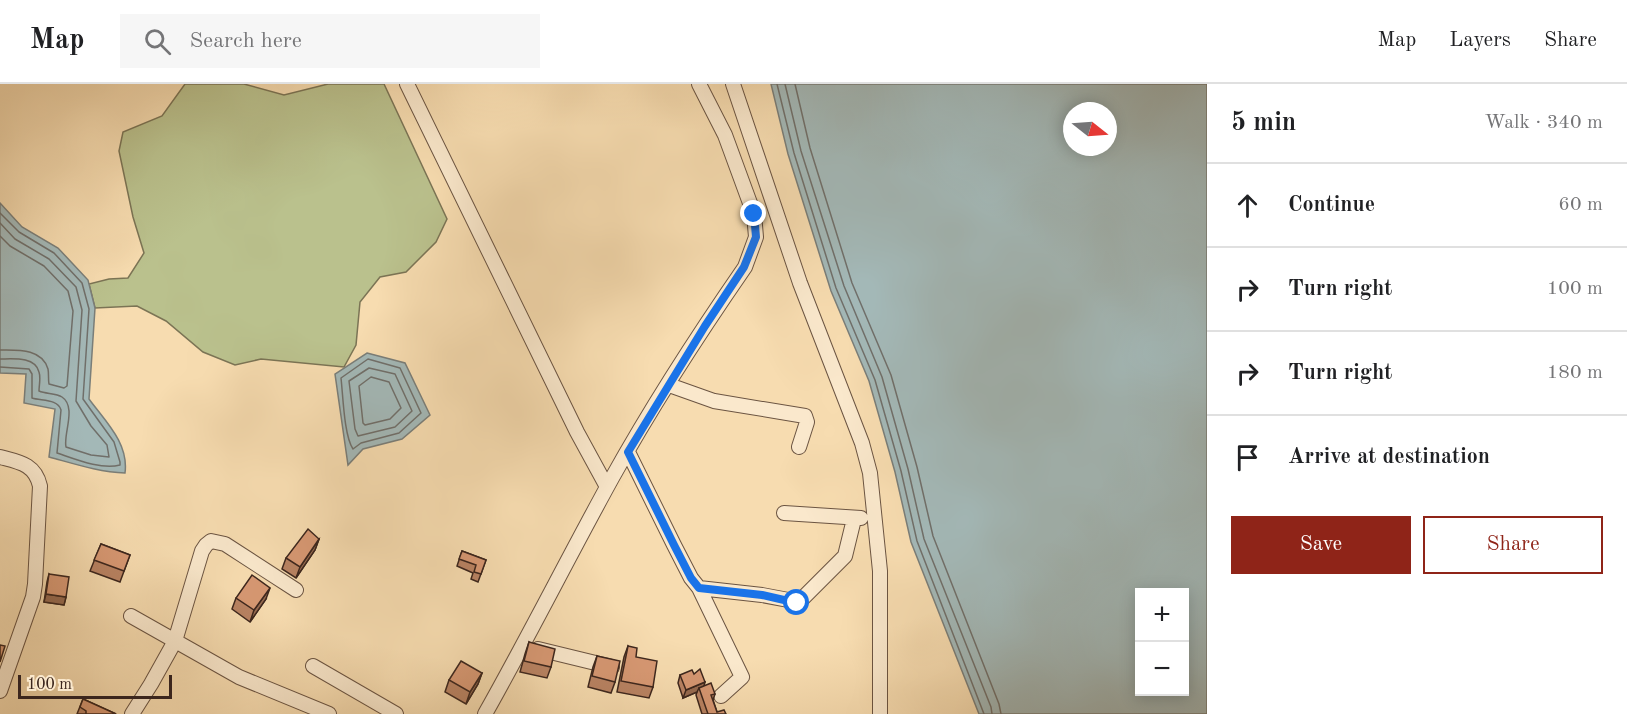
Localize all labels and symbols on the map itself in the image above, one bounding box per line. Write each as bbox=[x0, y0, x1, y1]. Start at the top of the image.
north arrow bbox=[1063, 102, 1117, 156]
route end bbox=[740, 200, 766, 226]
route start bbox=[783, 589, 809, 615]
scale bar bbox=[18, 672, 172, 700]

